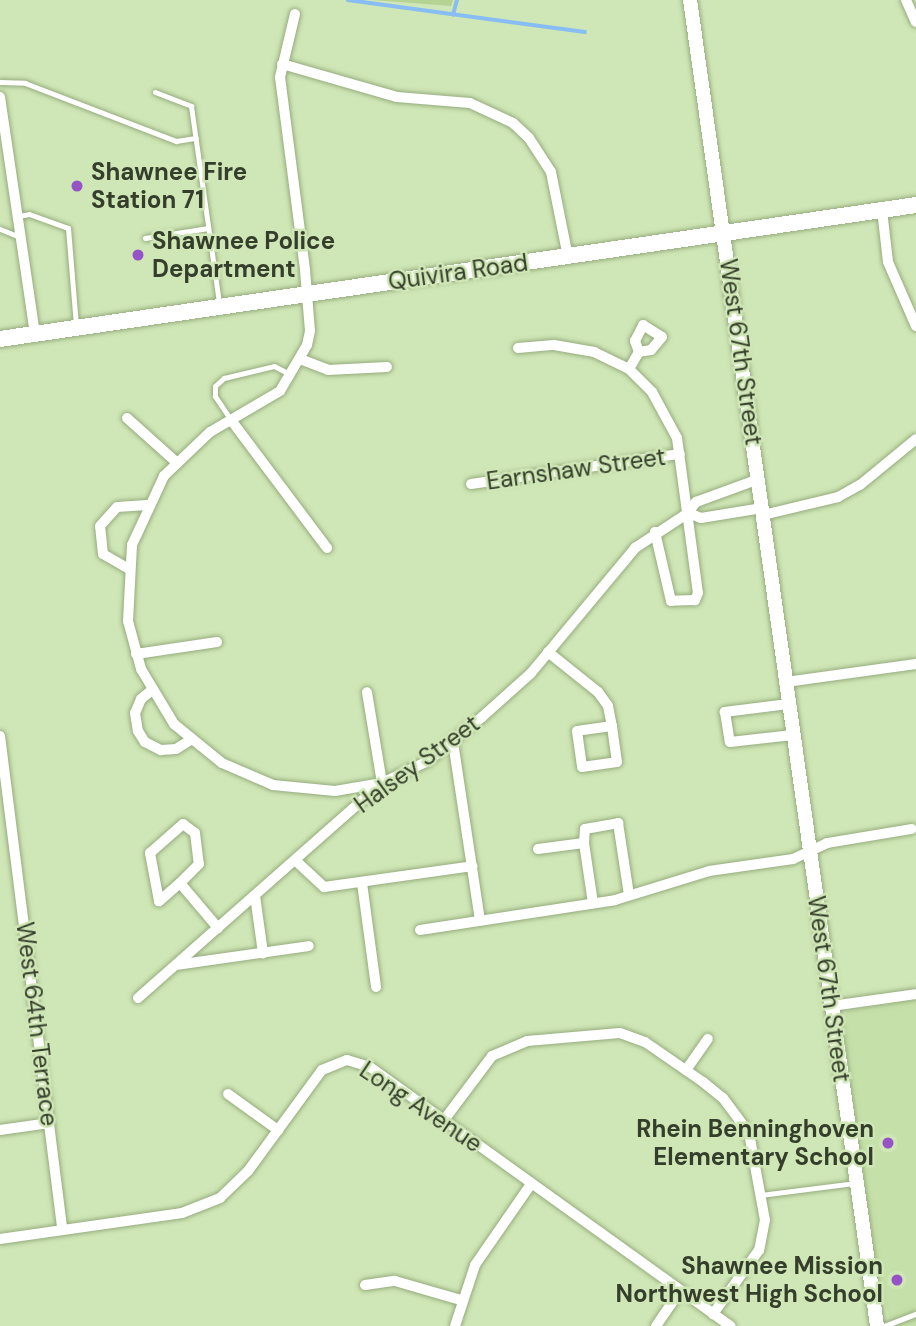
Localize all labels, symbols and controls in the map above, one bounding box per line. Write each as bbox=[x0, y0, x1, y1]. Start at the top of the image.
place label: Shawnee Fire Station 71 bbox=[91, 158, 247, 214]
marker: Shawnee Fire Station 71 bbox=[69, 178, 85, 194]
place label: Shawnee Police Department bbox=[152, 227, 335, 283]
marker: Shawnee Police Department bbox=[130, 247, 146, 263]
street label: Quivira Road bbox=[386, 248, 530, 296]
street label: West 67th Street bbox=[714, 257, 768, 447]
street label: Earnshaw Street bbox=[485, 442, 667, 496]
street label: Halsey Street bbox=[349, 709, 485, 819]
street label: West 67th Street bbox=[802, 894, 856, 1084]
street label: West 64th Terrace bbox=[10, 920, 64, 1128]
street label: Long Avenue bbox=[354, 1056, 488, 1158]
place label: Rhein Benninghoven Elementary School bbox=[636, 1115, 874, 1171]
marker: Rhein Benninghoven Elementary School bbox=[880, 1135, 896, 1151]
place label: Shawnee Mission Northwest High School bbox=[616, 1252, 883, 1308]
marker: Shawnee Mission Northwest High School bbox=[889, 1272, 905, 1288]

